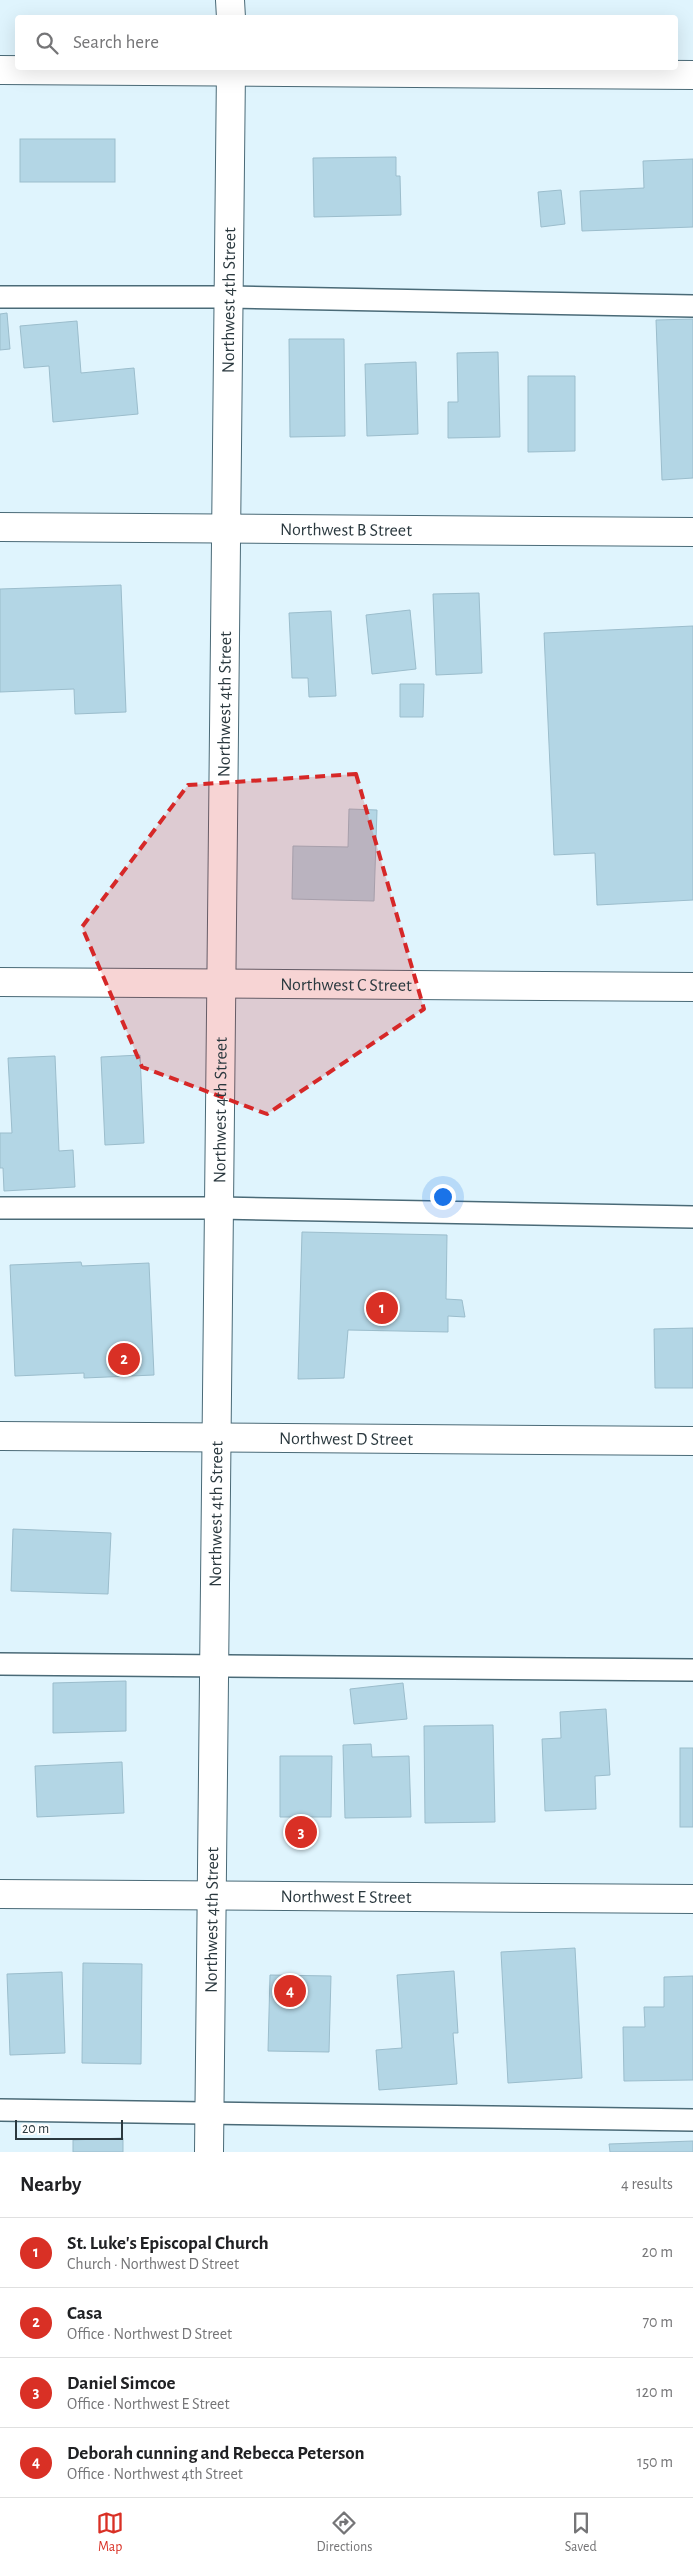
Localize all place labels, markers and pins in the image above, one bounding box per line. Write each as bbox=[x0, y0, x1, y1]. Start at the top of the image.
pin: 1 bbox=[366, 1289, 398, 1327]
pin: 2 bbox=[108, 1340, 140, 1378]
pin: 3 bbox=[285, 1813, 317, 1851]
pin: 4 bbox=[274, 1972, 306, 2010]

